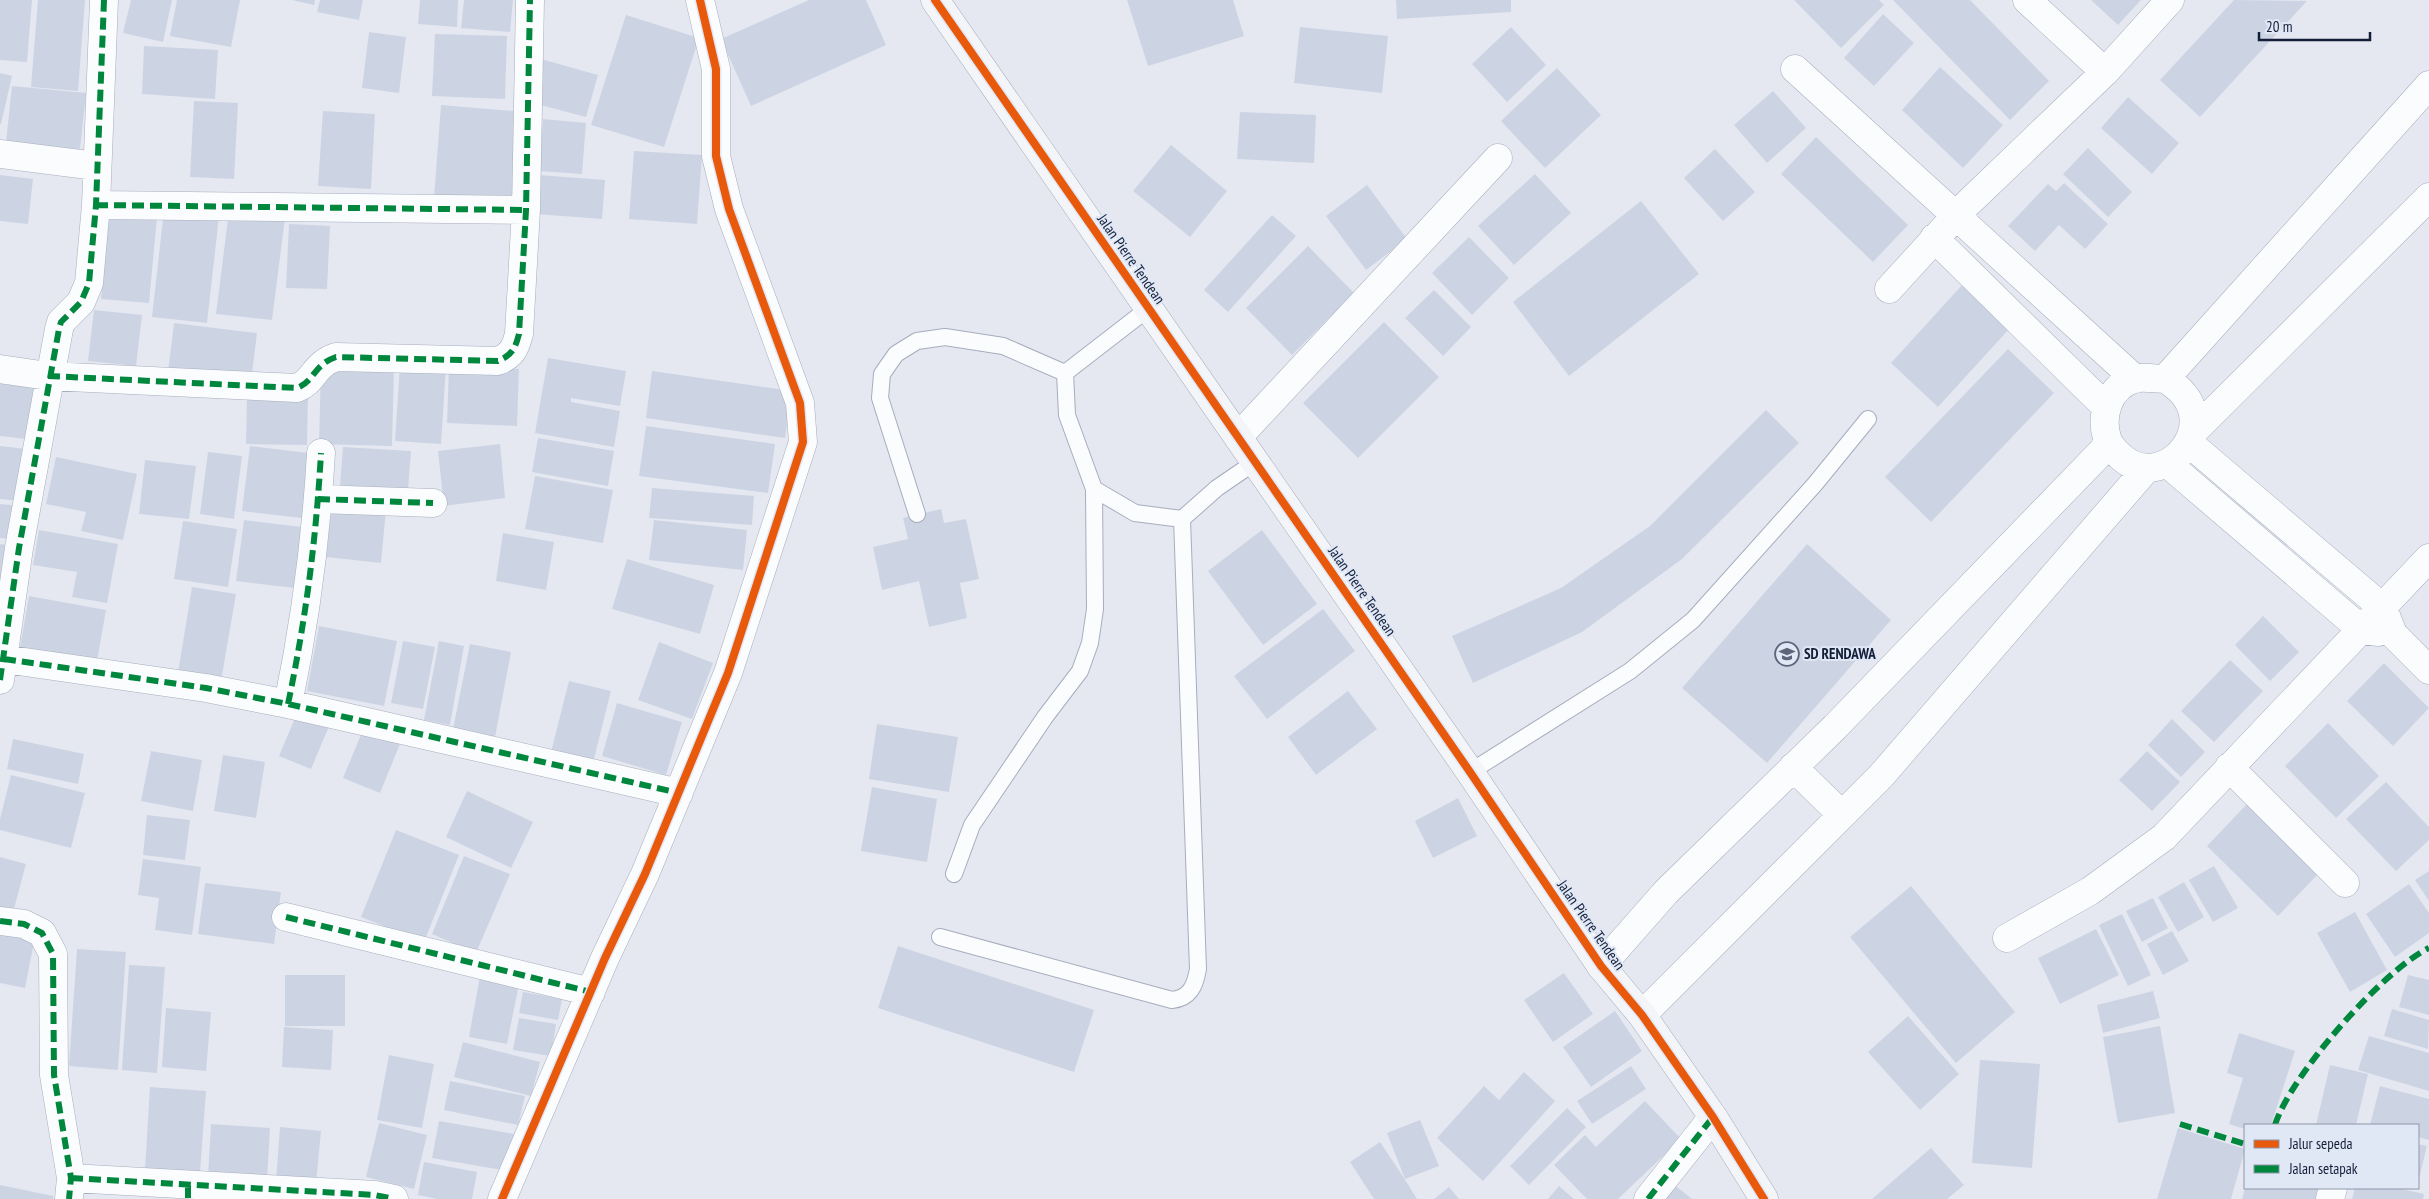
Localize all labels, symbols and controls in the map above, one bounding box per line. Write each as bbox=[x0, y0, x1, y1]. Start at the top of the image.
scale bar bbox=[2259, 10, 2370, 42]
text: 20 m bbox=[2266, 17, 2292, 36]
street label: Jalan Pierre Tendean bbox=[1093, 209, 1169, 307]
street label: Jalan Pierre Tendean bbox=[1324, 541, 1400, 639]
school or university icon: SD RENDAWA bbox=[1774, 641, 1800, 667]
place label: SD RENDAWA bbox=[1804, 644, 1876, 663]
street label: Jalan Pierre Tendean bbox=[1553, 875, 1629, 973]
legend bbox=[2244, 1124, 2419, 1189]
text: Jalur sepeda bbox=[2288, 1134, 2352, 1153]
text: Jalan setapak bbox=[2288, 1159, 2358, 1178]

